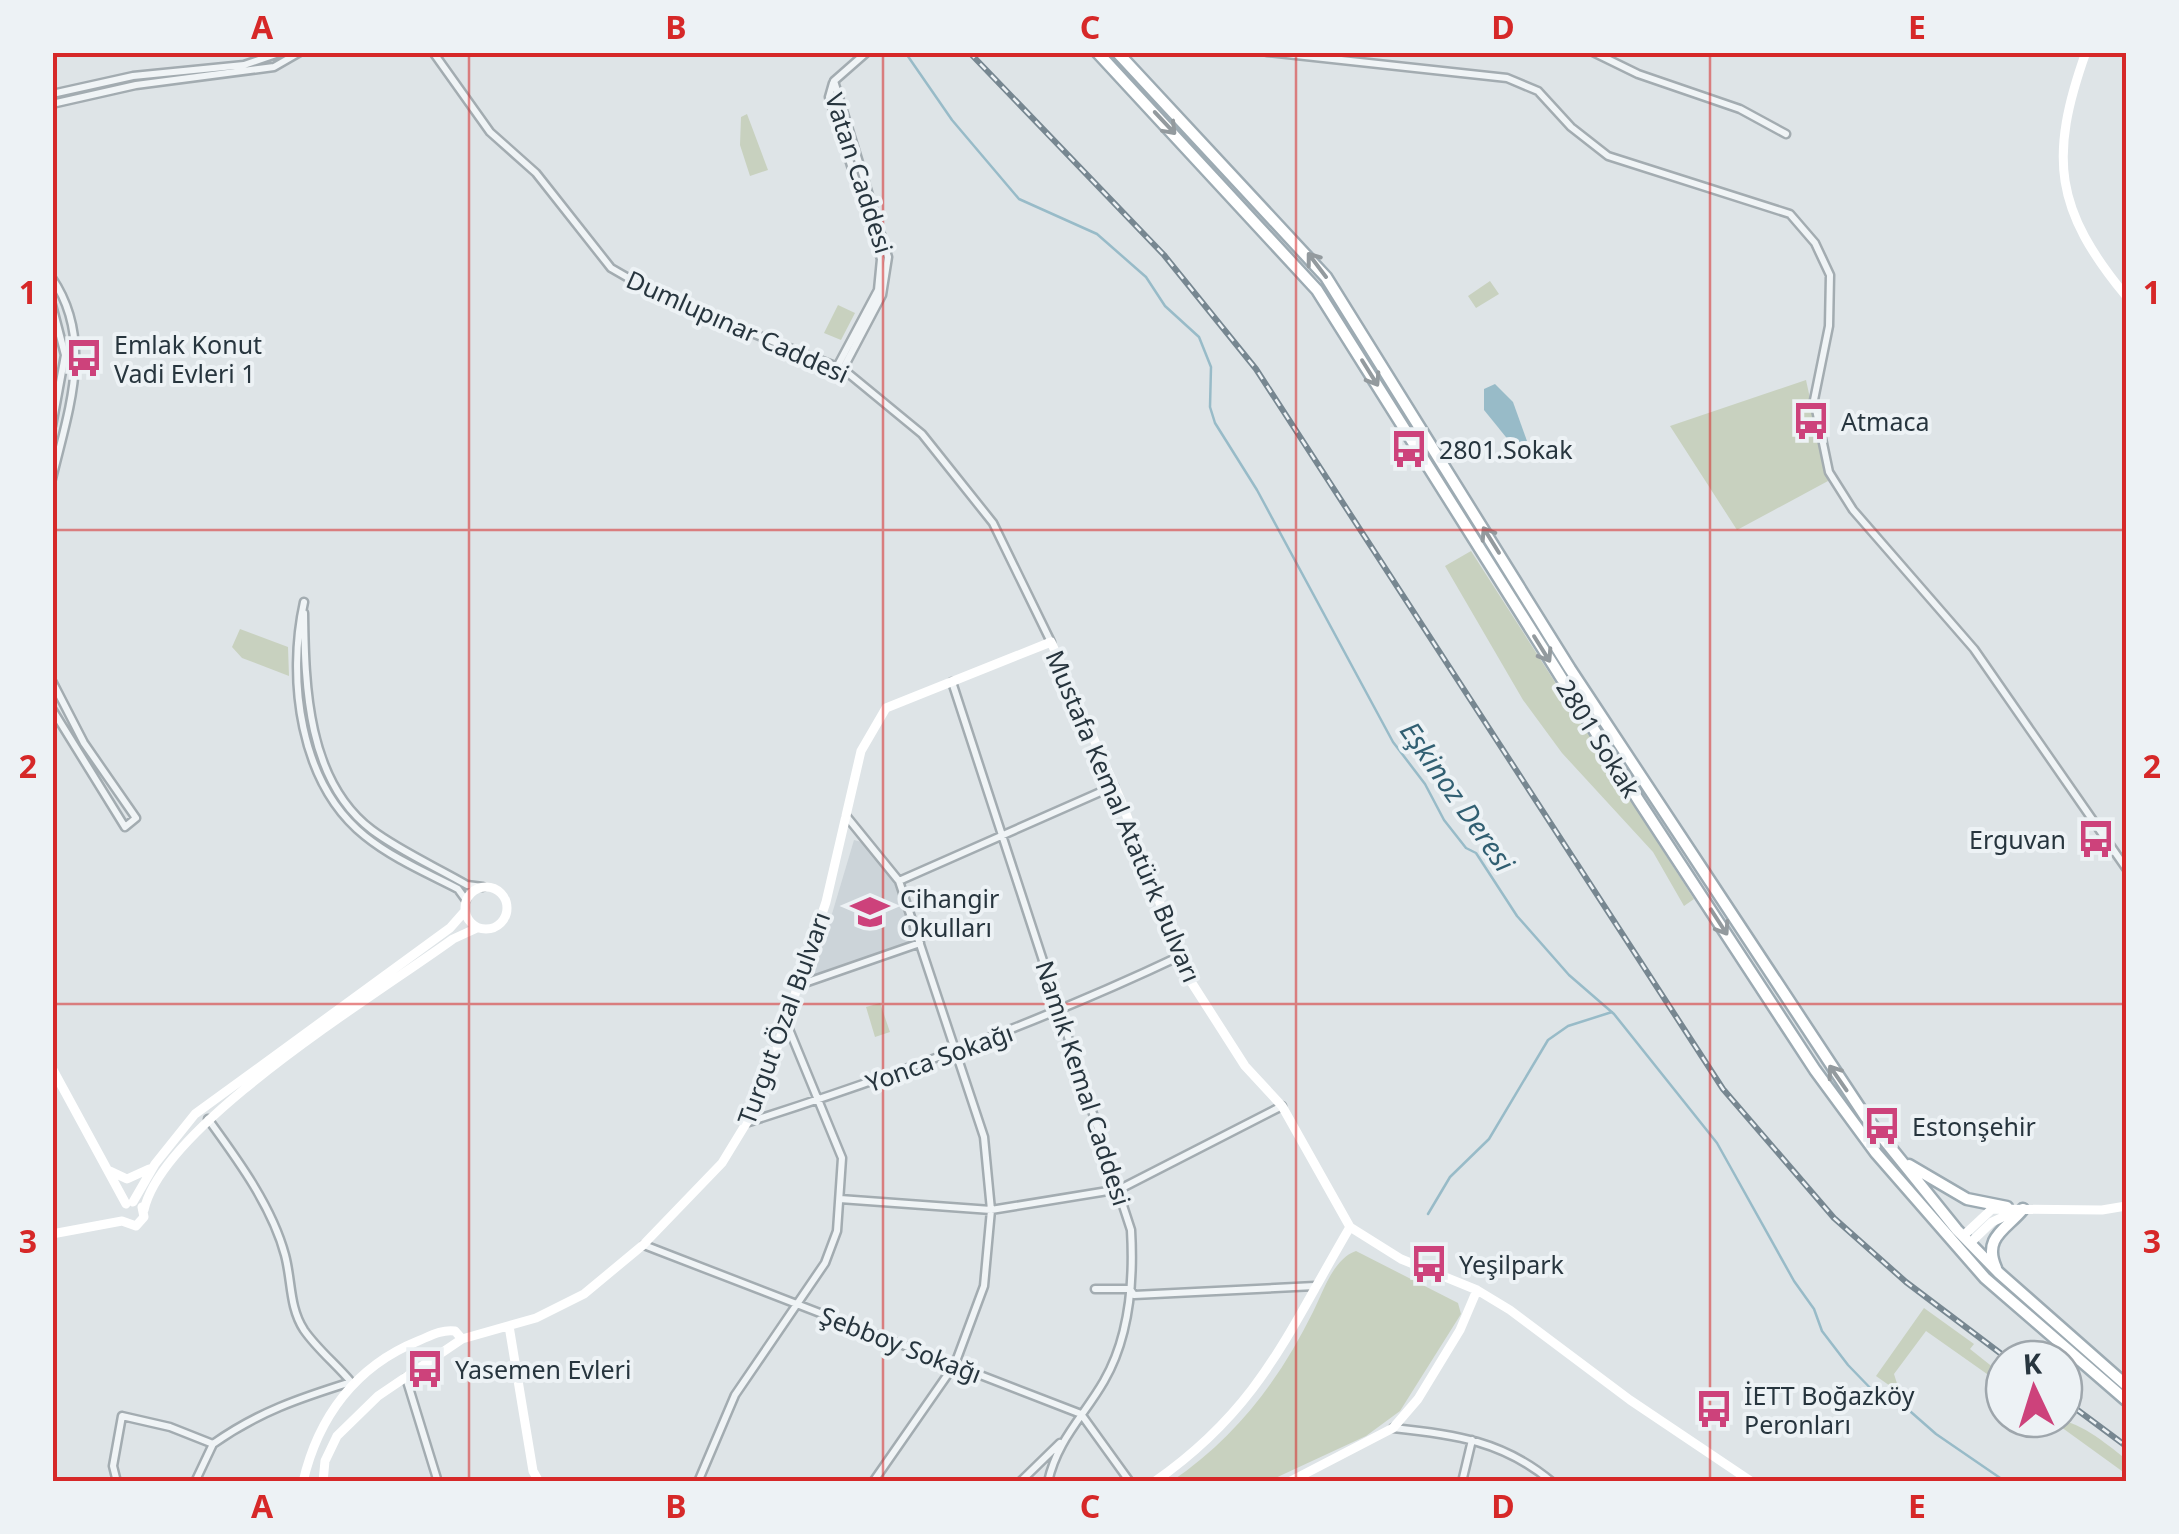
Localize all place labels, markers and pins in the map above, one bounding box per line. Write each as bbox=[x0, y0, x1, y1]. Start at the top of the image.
place label: Emlak Konut Vadi Evleri 1 bbox=[114, 327, 262, 390]
bus stop icon: Emlak Konut Vadi Evleri 1 bbox=[63, 337, 105, 379]
bus stop icon: Atmaca bbox=[1790, 400, 1832, 442]
place label: Atmaca bbox=[1841, 404, 1929, 438]
bus stop icon: 2801.Sokak bbox=[1388, 428, 1430, 470]
place label: 2801.Sokak bbox=[1439, 432, 1573, 466]
bus stop icon: Erguvan bbox=[2075, 818, 2117, 860]
place label: Erguvan bbox=[1969, 822, 2066, 856]
place label: Cihangir Okulları bbox=[900, 881, 999, 944]
school or university icon: Cihangir Okulları bbox=[849, 891, 891, 933]
bus stop icon: Estonşehir bbox=[1861, 1105, 1903, 1147]
place label: Estonşehir bbox=[1912, 1109, 2036, 1143]
bus stop icon: Yeşilpark bbox=[1408, 1243, 1450, 1285]
place label: Yeşilpark bbox=[1459, 1247, 1565, 1281]
bus stop icon: Yasemen Evleri bbox=[404, 1348, 446, 1390]
place label: Yasemen Evleri bbox=[455, 1352, 631, 1386]
place label: İETT Boğazköy Peronları bbox=[1744, 1378, 1915, 1441]
bus stop icon: İETT Boğazköy Peronları bbox=[1693, 1388, 1735, 1430]

